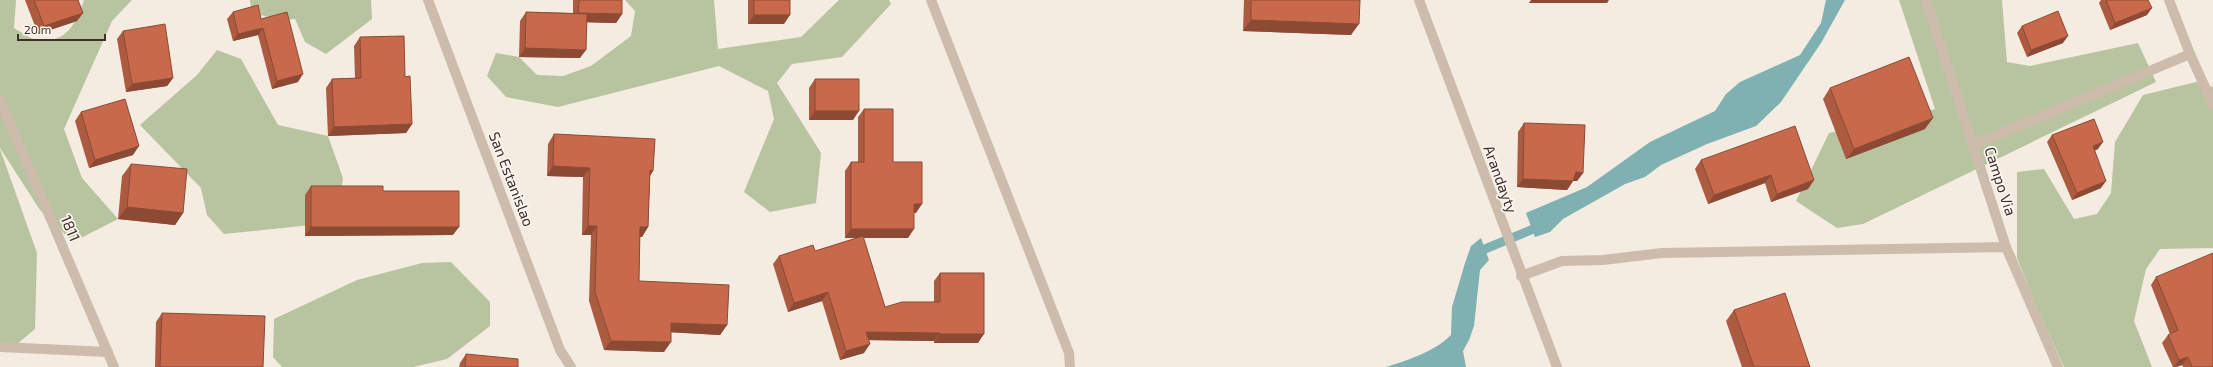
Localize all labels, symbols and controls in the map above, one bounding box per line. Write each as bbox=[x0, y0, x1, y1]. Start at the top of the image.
scale bar bbox=[18, 16, 105, 42]
text: 20 m bbox=[24, 22, 51, 36]
street label: San Estanislao bbox=[486, 129, 538, 229]
street label: Arandayty bbox=[1480, 143, 1522, 215]
street label: Campo Via bbox=[1981, 144, 2021, 218]
street label: 1811 bbox=[57, 212, 85, 244]

